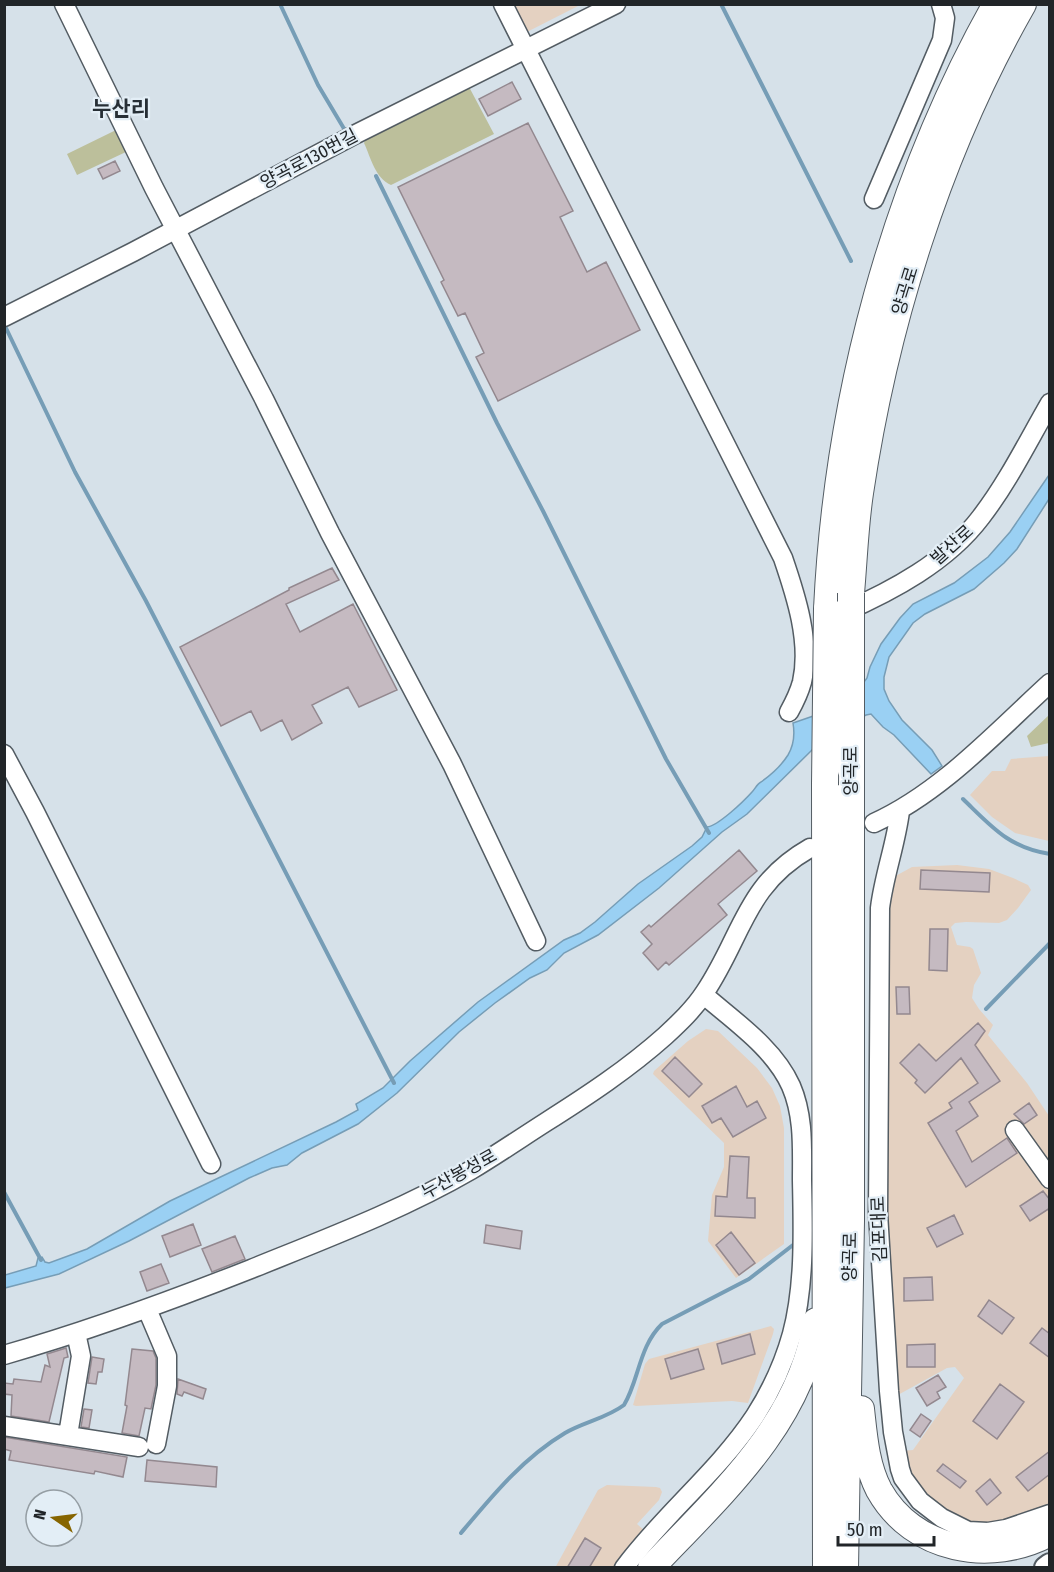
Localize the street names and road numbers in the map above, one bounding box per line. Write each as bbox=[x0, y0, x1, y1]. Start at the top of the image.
street label: 양곡로130번길 bbox=[256, 124, 362, 194]
street label: 양곡로 bbox=[887, 264, 923, 318]
street label: 발산로 bbox=[926, 520, 978, 570]
street label: 양곡로 bbox=[840, 746, 862, 796]
street label: 누산봉성로 bbox=[417, 1144, 501, 1204]
street label: 김포대로 bbox=[867, 1196, 891, 1262]
street label: 양곡로 bbox=[839, 1232, 861, 1282]

